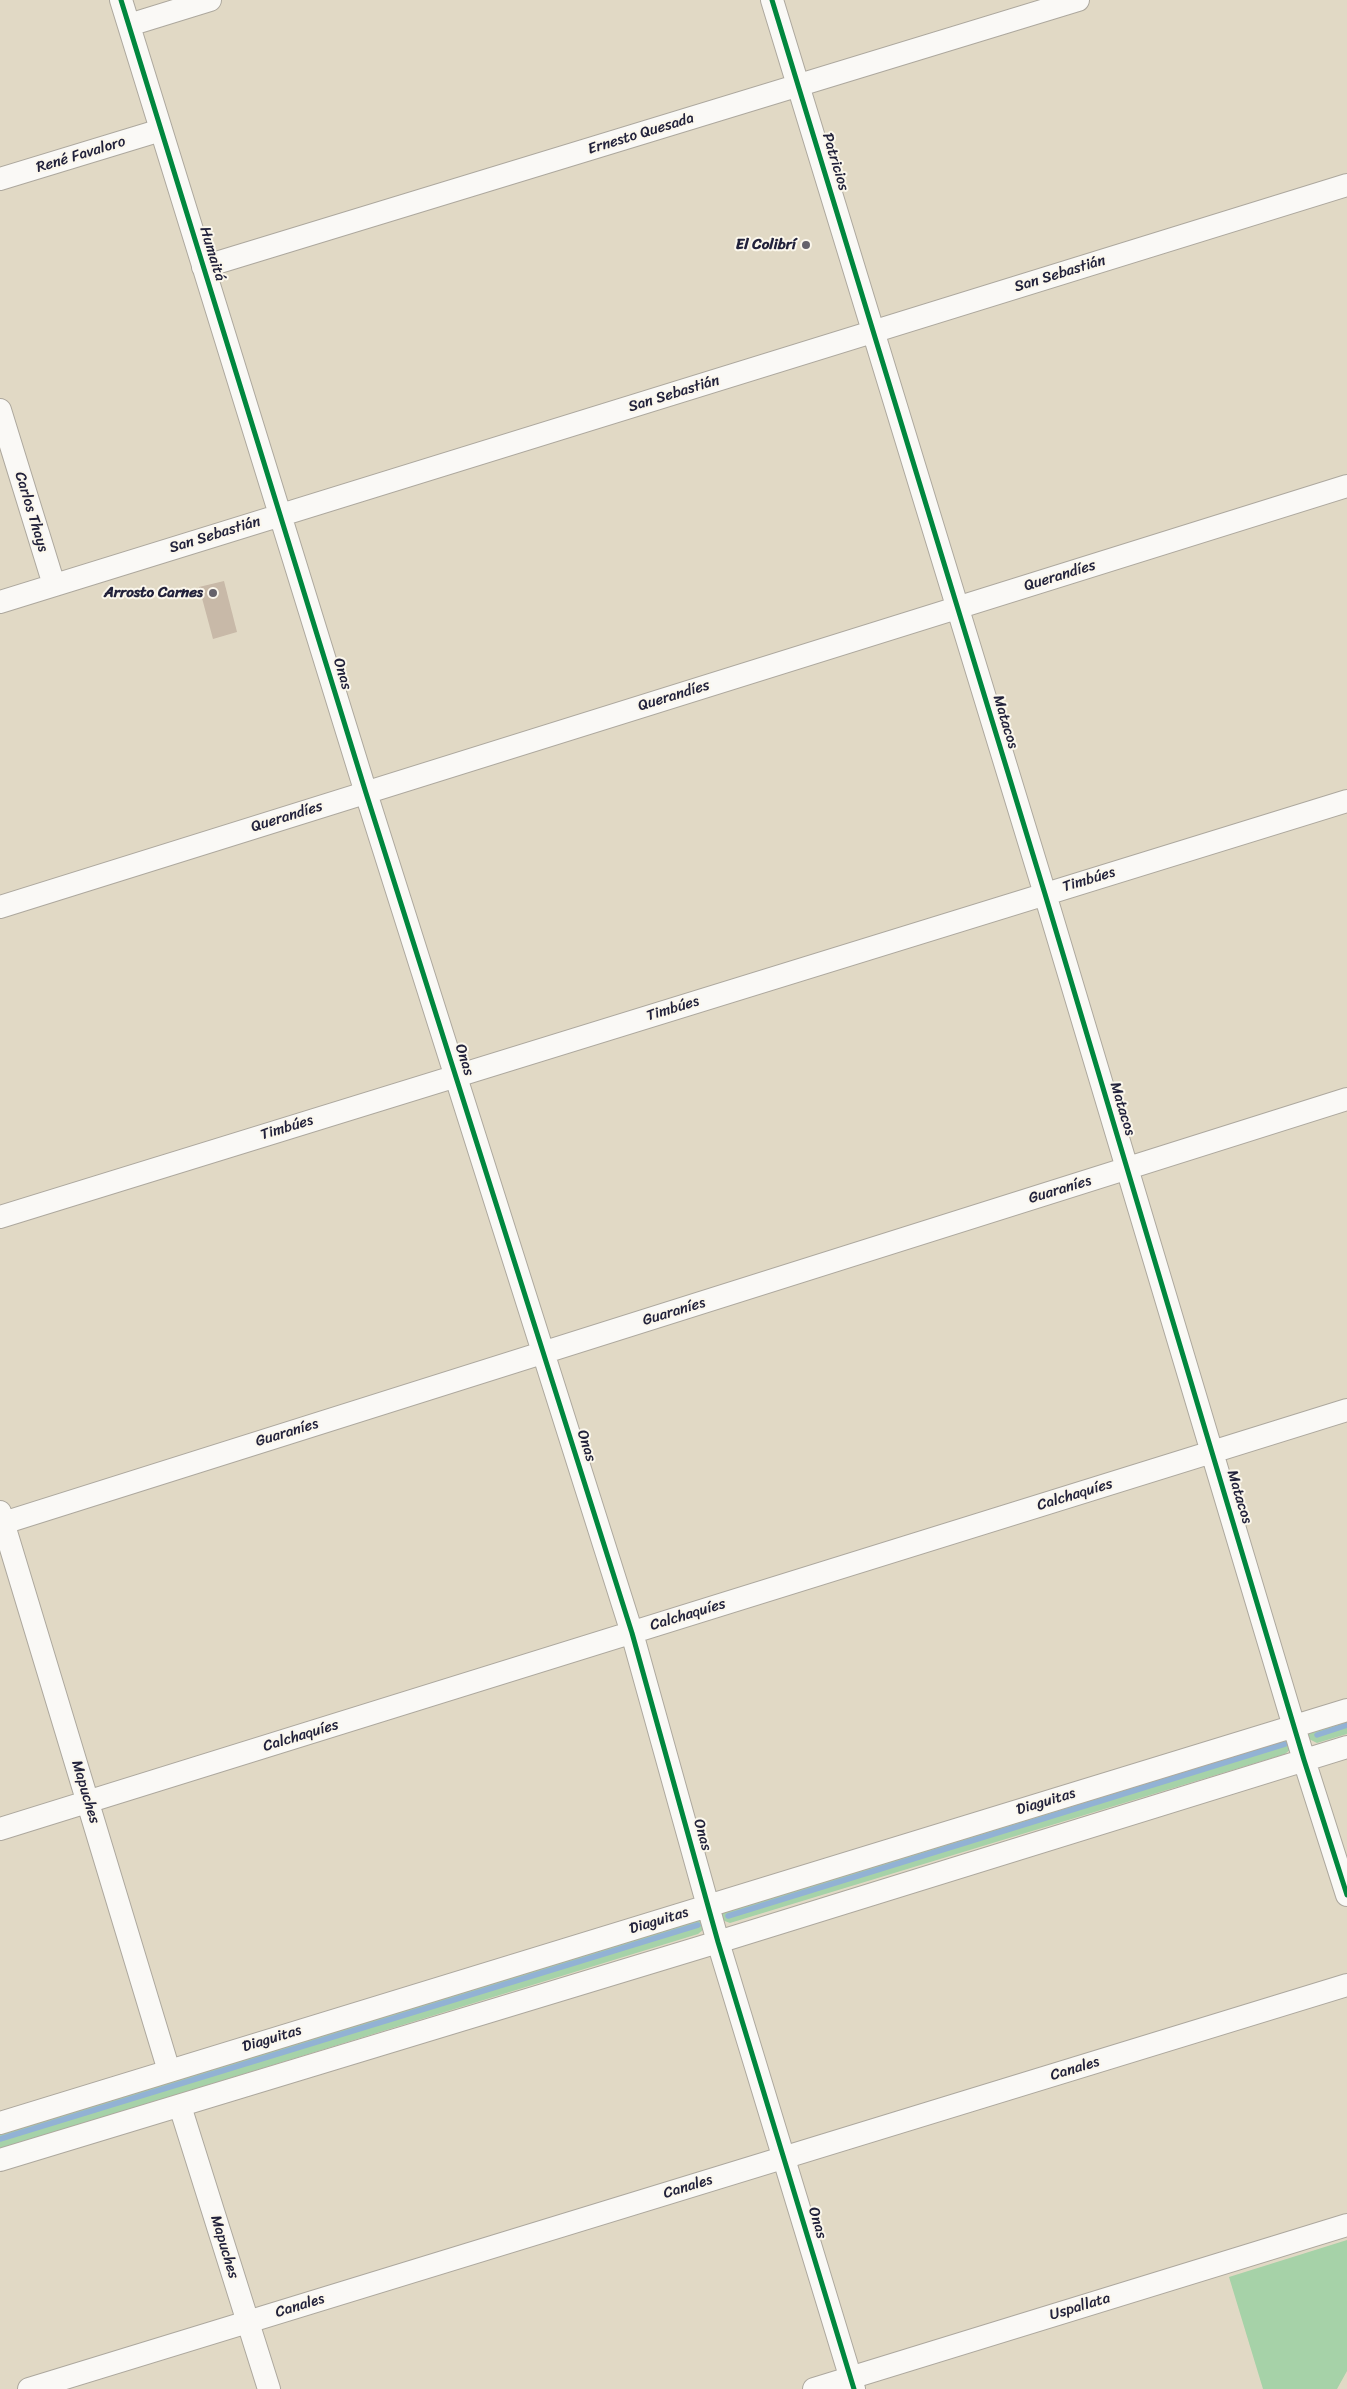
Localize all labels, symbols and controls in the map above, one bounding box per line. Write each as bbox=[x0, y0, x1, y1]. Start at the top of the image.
street label: Ernesto Quesada bbox=[586, 109, 696, 159]
street label: Patricios bbox=[818, 131, 852, 193]
street label: René Favaloro bbox=[34, 133, 128, 177]
street label: Humaitá bbox=[195, 225, 229, 283]
place label: El Colibrí bbox=[736, 236, 796, 254]
marker: El Colibrí bbox=[800, 239, 812, 251]
street label: San Sebastián bbox=[1012, 252, 1108, 296]
street label: San Sebastián bbox=[626, 372, 722, 416]
street label: Carlos Thays bbox=[10, 470, 52, 554]
street label: San Sebastián bbox=[167, 513, 263, 557]
street label: Querandíes bbox=[1022, 557, 1098, 595]
place label: Arrosto Carnes bbox=[104, 584, 203, 602]
marker: Arrosto Carnes bbox=[207, 587, 219, 599]
street label: Onas bbox=[329, 656, 355, 692]
street label: Querandíes bbox=[636, 677, 712, 715]
street label: Matacos bbox=[988, 693, 1022, 751]
street label: Querandíes bbox=[249, 798, 325, 836]
street label: Timbúes bbox=[1061, 864, 1117, 896]
street label: Timbúes bbox=[645, 993, 701, 1025]
street label: Onas bbox=[450, 1042, 478, 1078]
street label: Matacos bbox=[1105, 1080, 1139, 1138]
street label: Timbúes bbox=[259, 1112, 315, 1144]
street label: Guaraníes bbox=[1026, 1172, 1094, 1208]
street label: Guaraníes bbox=[640, 1294, 708, 1330]
street label: Guaraníes bbox=[253, 1415, 321, 1451]
street label: Onas bbox=[572, 1428, 600, 1464]
street label: Matacos bbox=[1222, 1468, 1256, 1526]
street label: Calchaquíes bbox=[1035, 1475, 1115, 1515]
street label: Calchaquíes bbox=[648, 1595, 728, 1635]
street label: Calchaquíes bbox=[261, 1716, 341, 1756]
street label: Mapuches bbox=[67, 1758, 103, 1826]
street label: Diaguitas bbox=[1014, 1785, 1078, 1819]
street label: Onas bbox=[689, 1817, 715, 1853]
street label: Diaguitas bbox=[627, 1904, 691, 1938]
street label: Diaguitas bbox=[240, 2022, 304, 2056]
street label: Canales bbox=[1048, 2053, 1102, 2085]
street label: Canales bbox=[661, 2171, 715, 2203]
street label: Onas bbox=[804, 2205, 830, 2241]
street label: Mapuches bbox=[206, 2213, 242, 2281]
street label: Uspallata bbox=[1048, 2289, 1112, 2325]
street label: Canales bbox=[273, 2290, 327, 2322]

